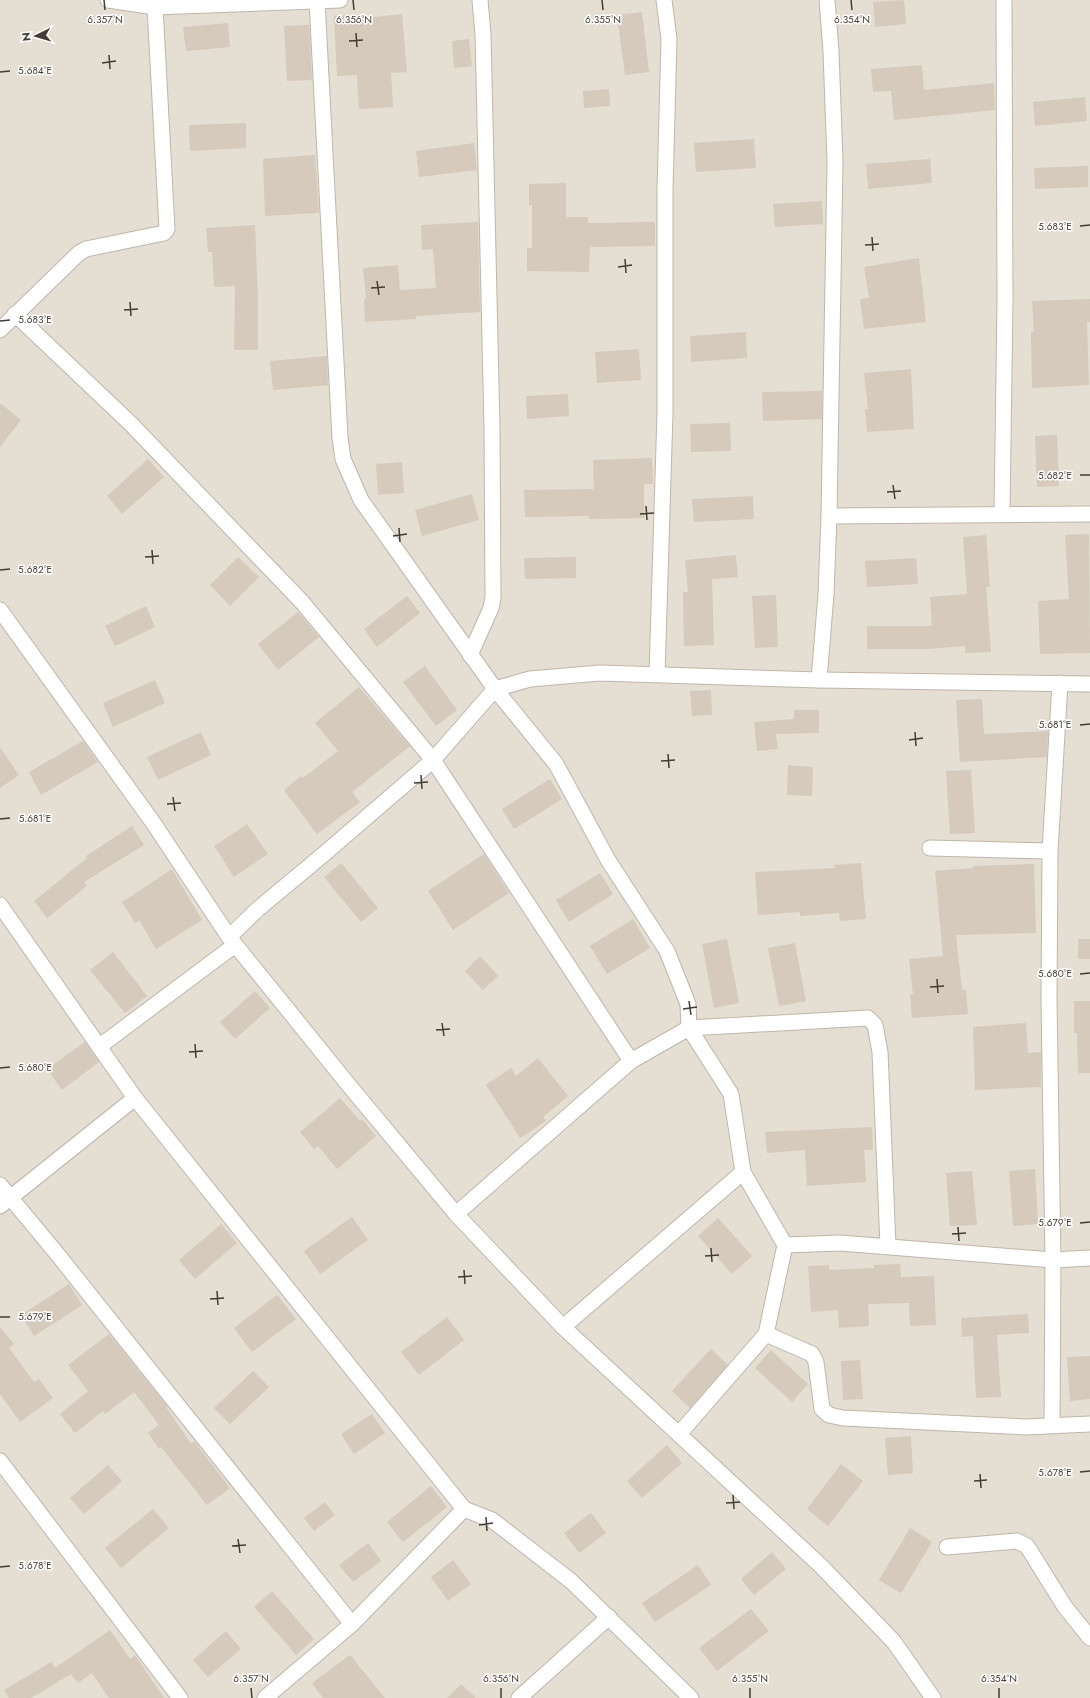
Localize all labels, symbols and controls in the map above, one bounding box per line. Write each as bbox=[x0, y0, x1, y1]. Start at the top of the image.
text: 6.357°N bbox=[87, 12, 123, 27]
text: 6.356°N bbox=[336, 12, 372, 27]
text: 6.355°N bbox=[585, 12, 621, 27]
text: 6.354°N bbox=[834, 12, 870, 27]
north arrow bbox=[16, 16, 56, 56]
text: N bbox=[18, 32, 34, 42]
text: 5.684°E bbox=[18, 63, 52, 78]
text: 5.683°E bbox=[1038, 219, 1072, 234]
text: 5.683°E bbox=[18, 312, 52, 327]
text: 5.682°E bbox=[1038, 468, 1072, 483]
text: 5.682°E bbox=[18, 562, 52, 577]
text: 5.681°E bbox=[1039, 717, 1071, 732]
text: 5.681°E bbox=[19, 811, 51, 826]
text: 5.680°E bbox=[1038, 966, 1072, 981]
text: 5.680°E bbox=[18, 1060, 52, 1075]
text: 5.679°E bbox=[1038, 1215, 1072, 1230]
text: 5.679°E bbox=[18, 1309, 52, 1324]
text: 5.678°E bbox=[1038, 1465, 1072, 1480]
text: 5.678°E bbox=[18, 1558, 52, 1573]
text: 6.357°N bbox=[233, 1671, 269, 1686]
text: 6.356°N bbox=[483, 1671, 519, 1686]
text: 6.355°N bbox=[732, 1671, 768, 1686]
text: 6.354°N bbox=[981, 1671, 1017, 1686]

